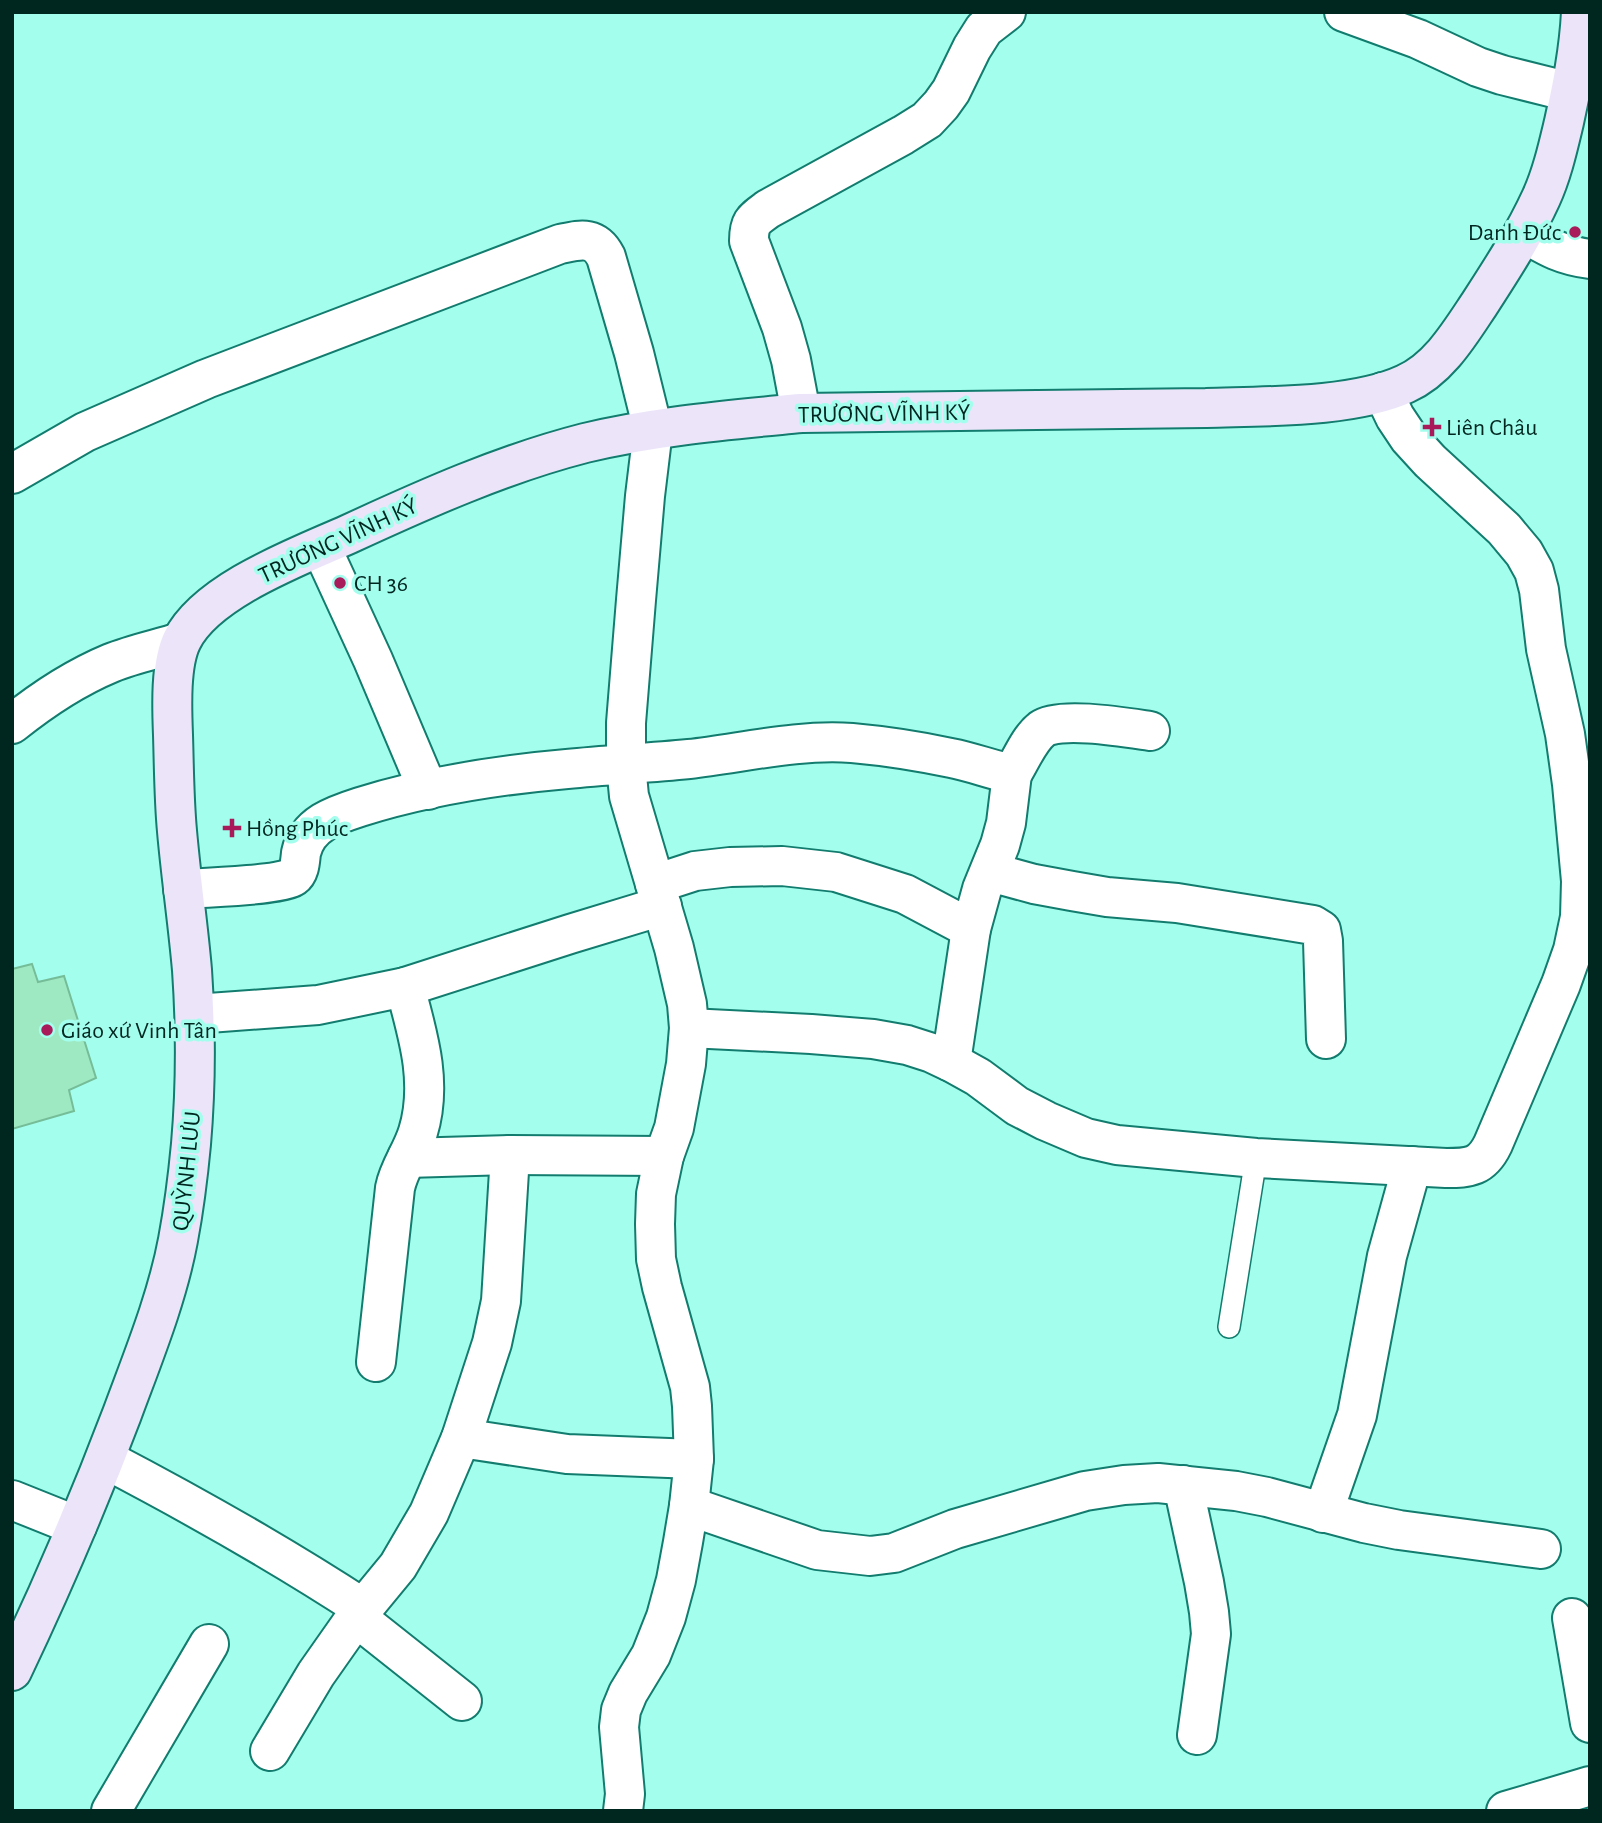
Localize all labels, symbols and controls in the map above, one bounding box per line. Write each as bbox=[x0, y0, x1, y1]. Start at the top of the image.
place label: Danh Đức bbox=[1468, 221, 1561, 245]
marker: Danh Đức bbox=[1567, 224, 1583, 240]
street label: TRƯƠNG VĨNH KÝ bbox=[798, 398, 971, 428]
place label: Liên Châu bbox=[1446, 416, 1538, 440]
marker: Liên Châu bbox=[1424, 419, 1440, 435]
street label: TRƯƠNG VĨNH KÝ bbox=[254, 492, 422, 588]
place label: CH 36 bbox=[354, 572, 408, 596]
marker: CH 36 bbox=[332, 575, 348, 591]
place label: Hồng Phúc bbox=[246, 817, 348, 841]
marker: Hồng Phúc bbox=[224, 820, 240, 836]
place label: Giáo xứ Vinh Tân bbox=[61, 1019, 217, 1043]
marker: Giáo xứ Vinh Tân bbox=[39, 1022, 55, 1038]
street label: QUỲNH LƯU bbox=[167, 1110, 205, 1232]

